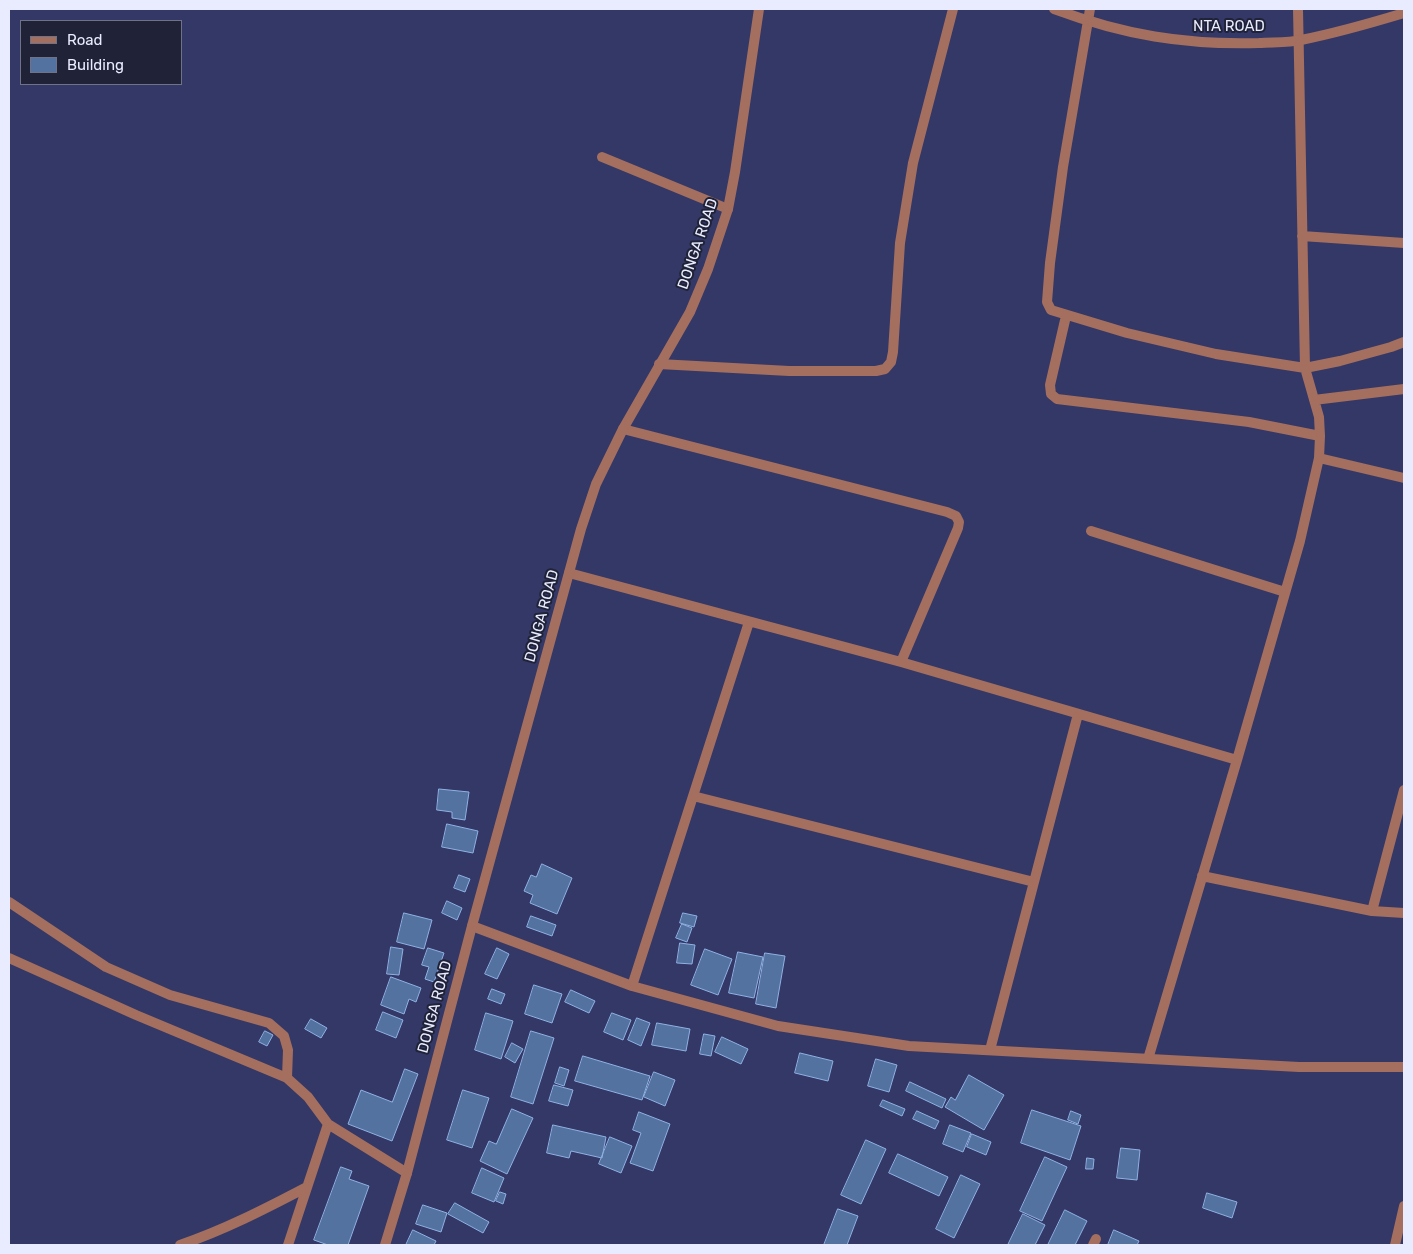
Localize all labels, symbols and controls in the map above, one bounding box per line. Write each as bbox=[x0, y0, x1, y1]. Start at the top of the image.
street label: NTA ROAD bbox=[1193, 18, 1265, 36]
legend bbox=[20, 20, 182, 85]
text: Road bbox=[67, 31, 103, 49]
text: Building bbox=[67, 56, 124, 74]
street label: DONGA ROAD bbox=[674, 196, 722, 292]
street label: DONGA ROAD bbox=[521, 568, 563, 664]
street label: DONGA ROAD bbox=[414, 959, 456, 1055]

